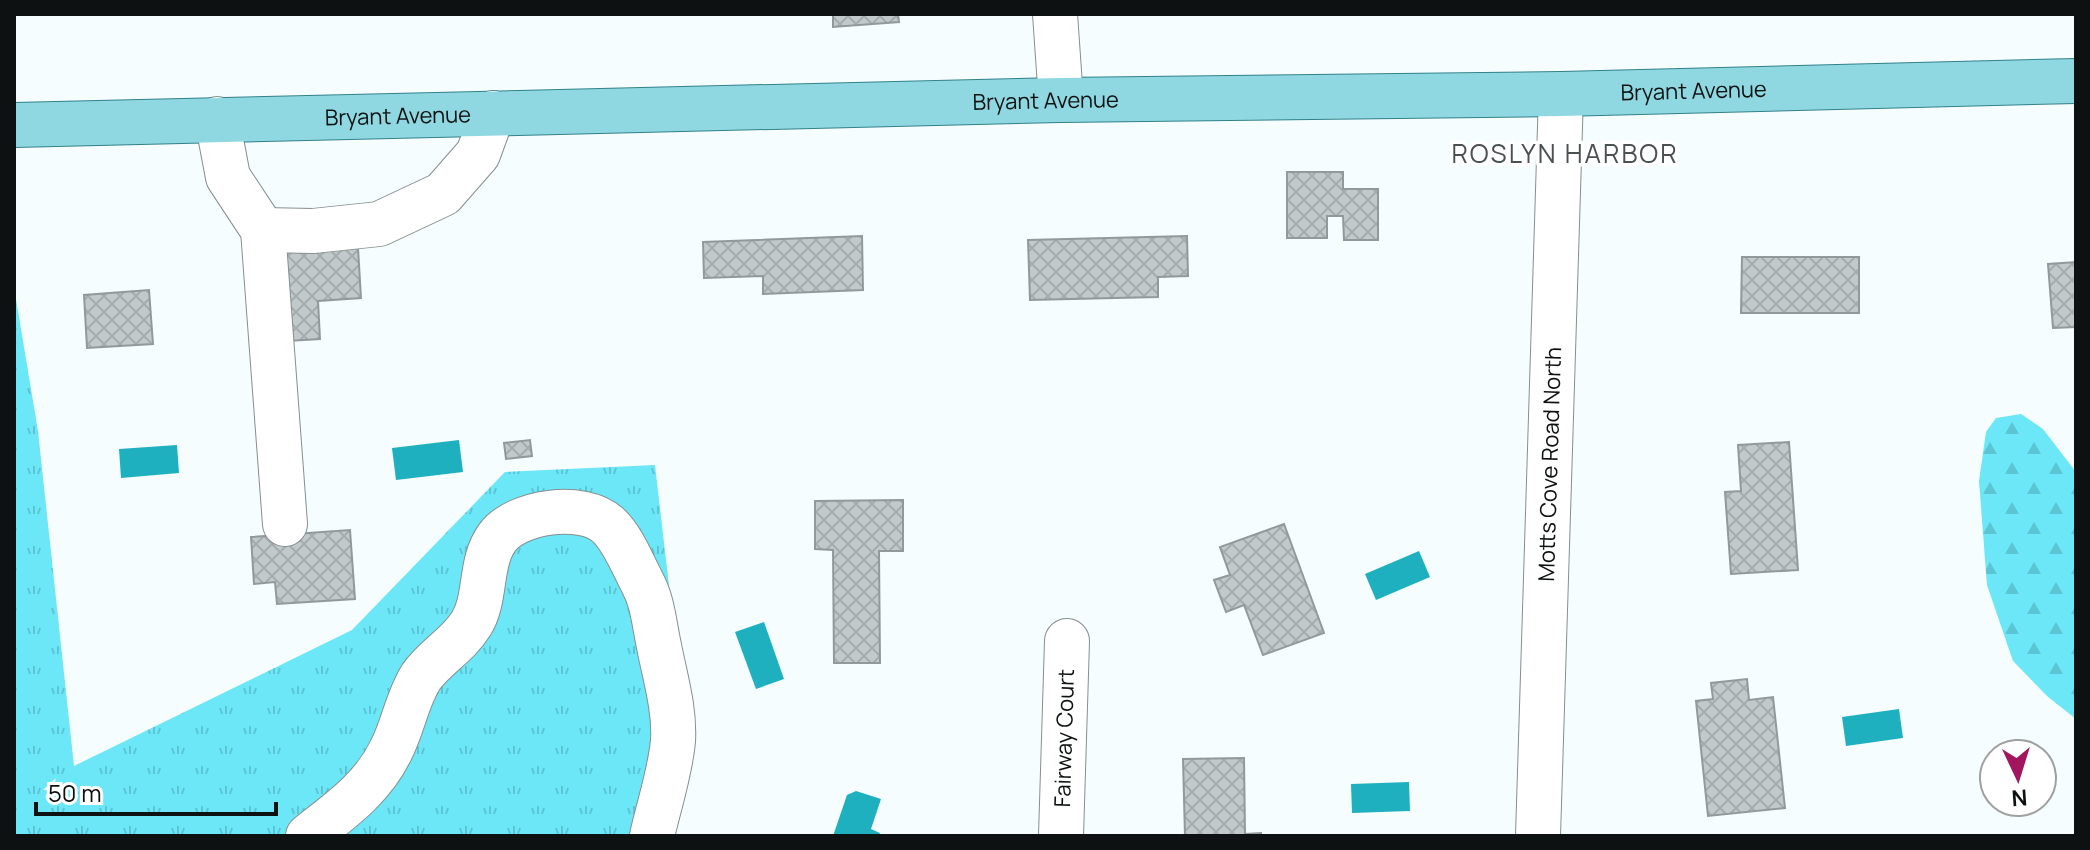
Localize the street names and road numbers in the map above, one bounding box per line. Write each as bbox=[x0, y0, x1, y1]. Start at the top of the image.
street label: Bryant Avenue bbox=[1620, 74, 1767, 107]
street label: Bryant Avenue bbox=[972, 84, 1119, 117]
street label: Bryant Avenue bbox=[324, 99, 472, 133]
street label: Motts Cove Road North bbox=[1531, 346, 1568, 582]
street label: Fairway Court bbox=[1047, 668, 1081, 808]

